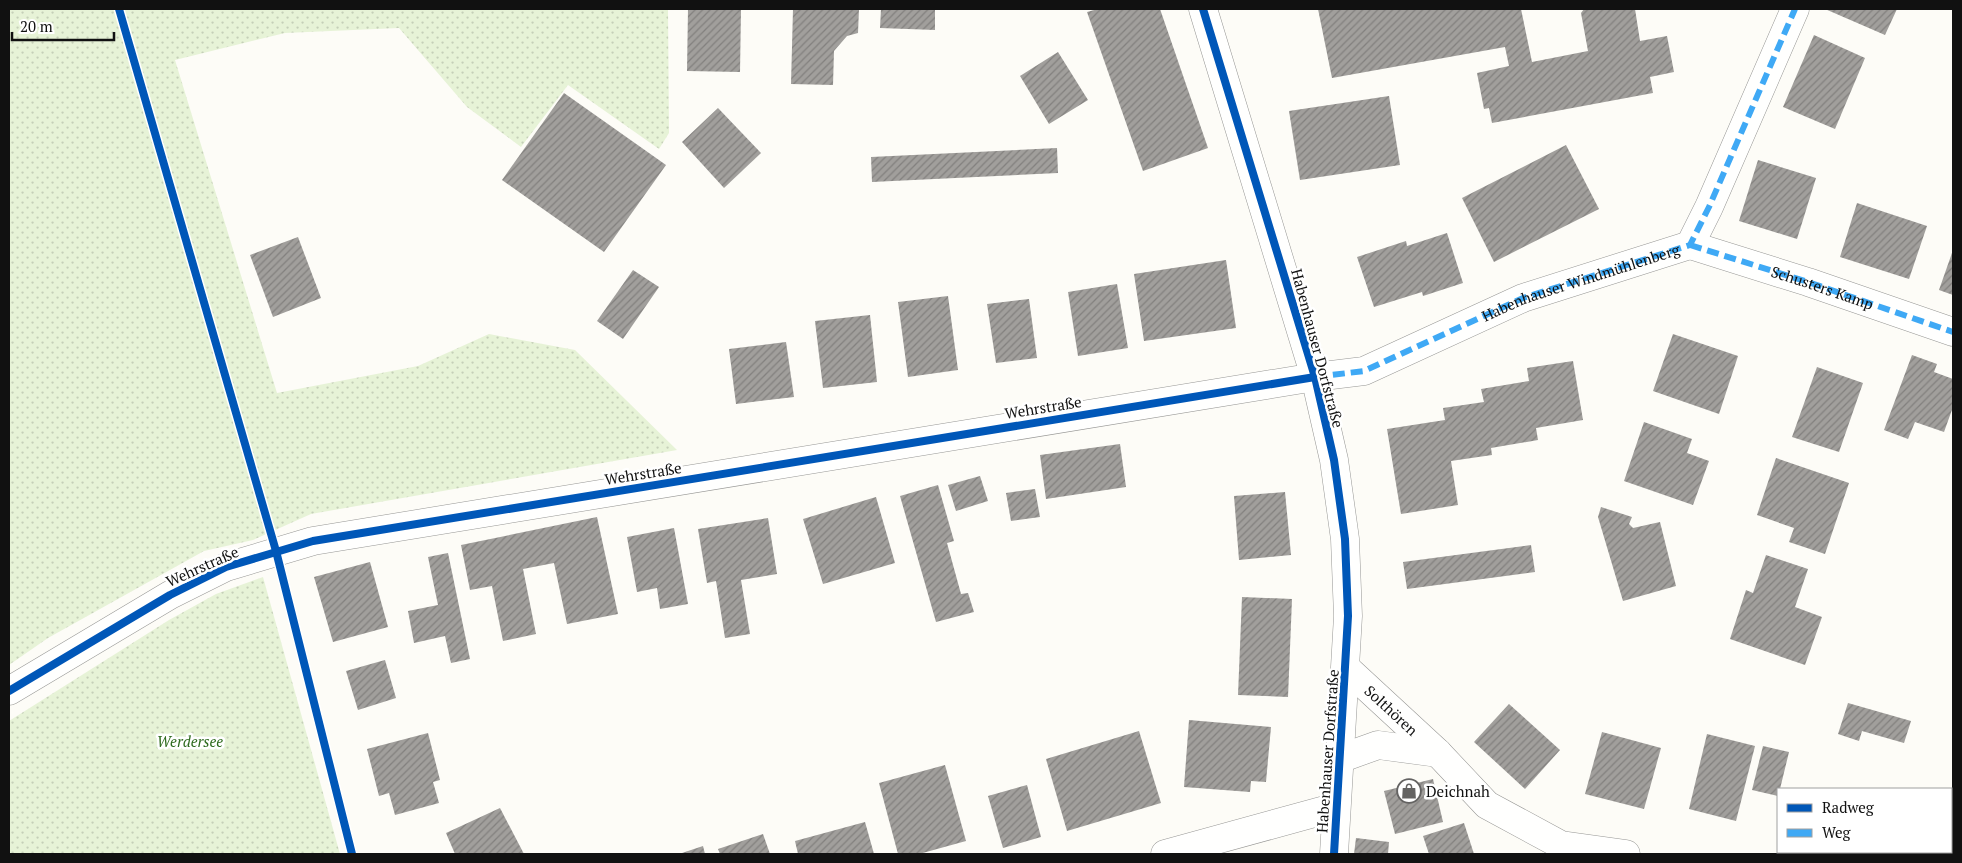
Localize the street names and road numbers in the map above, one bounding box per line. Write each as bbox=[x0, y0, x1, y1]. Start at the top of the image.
street label: Habenhauser Windmühlenberg bbox=[1478, 239, 1683, 326]
street label: Schusters Kamp bbox=[1769, 261, 1876, 314]
street label: Habenhauser Dorfstraße bbox=[1287, 266, 1349, 430]
street label: Wehrstraße bbox=[1003, 391, 1083, 423]
street label: Wehrstraße bbox=[603, 457, 683, 489]
street label: Wehrstraße bbox=[162, 541, 242, 591]
street label: Habenhauser Dorfstraße bbox=[1311, 669, 1343, 833]
street label: Solthören bbox=[1361, 680, 1423, 740]

